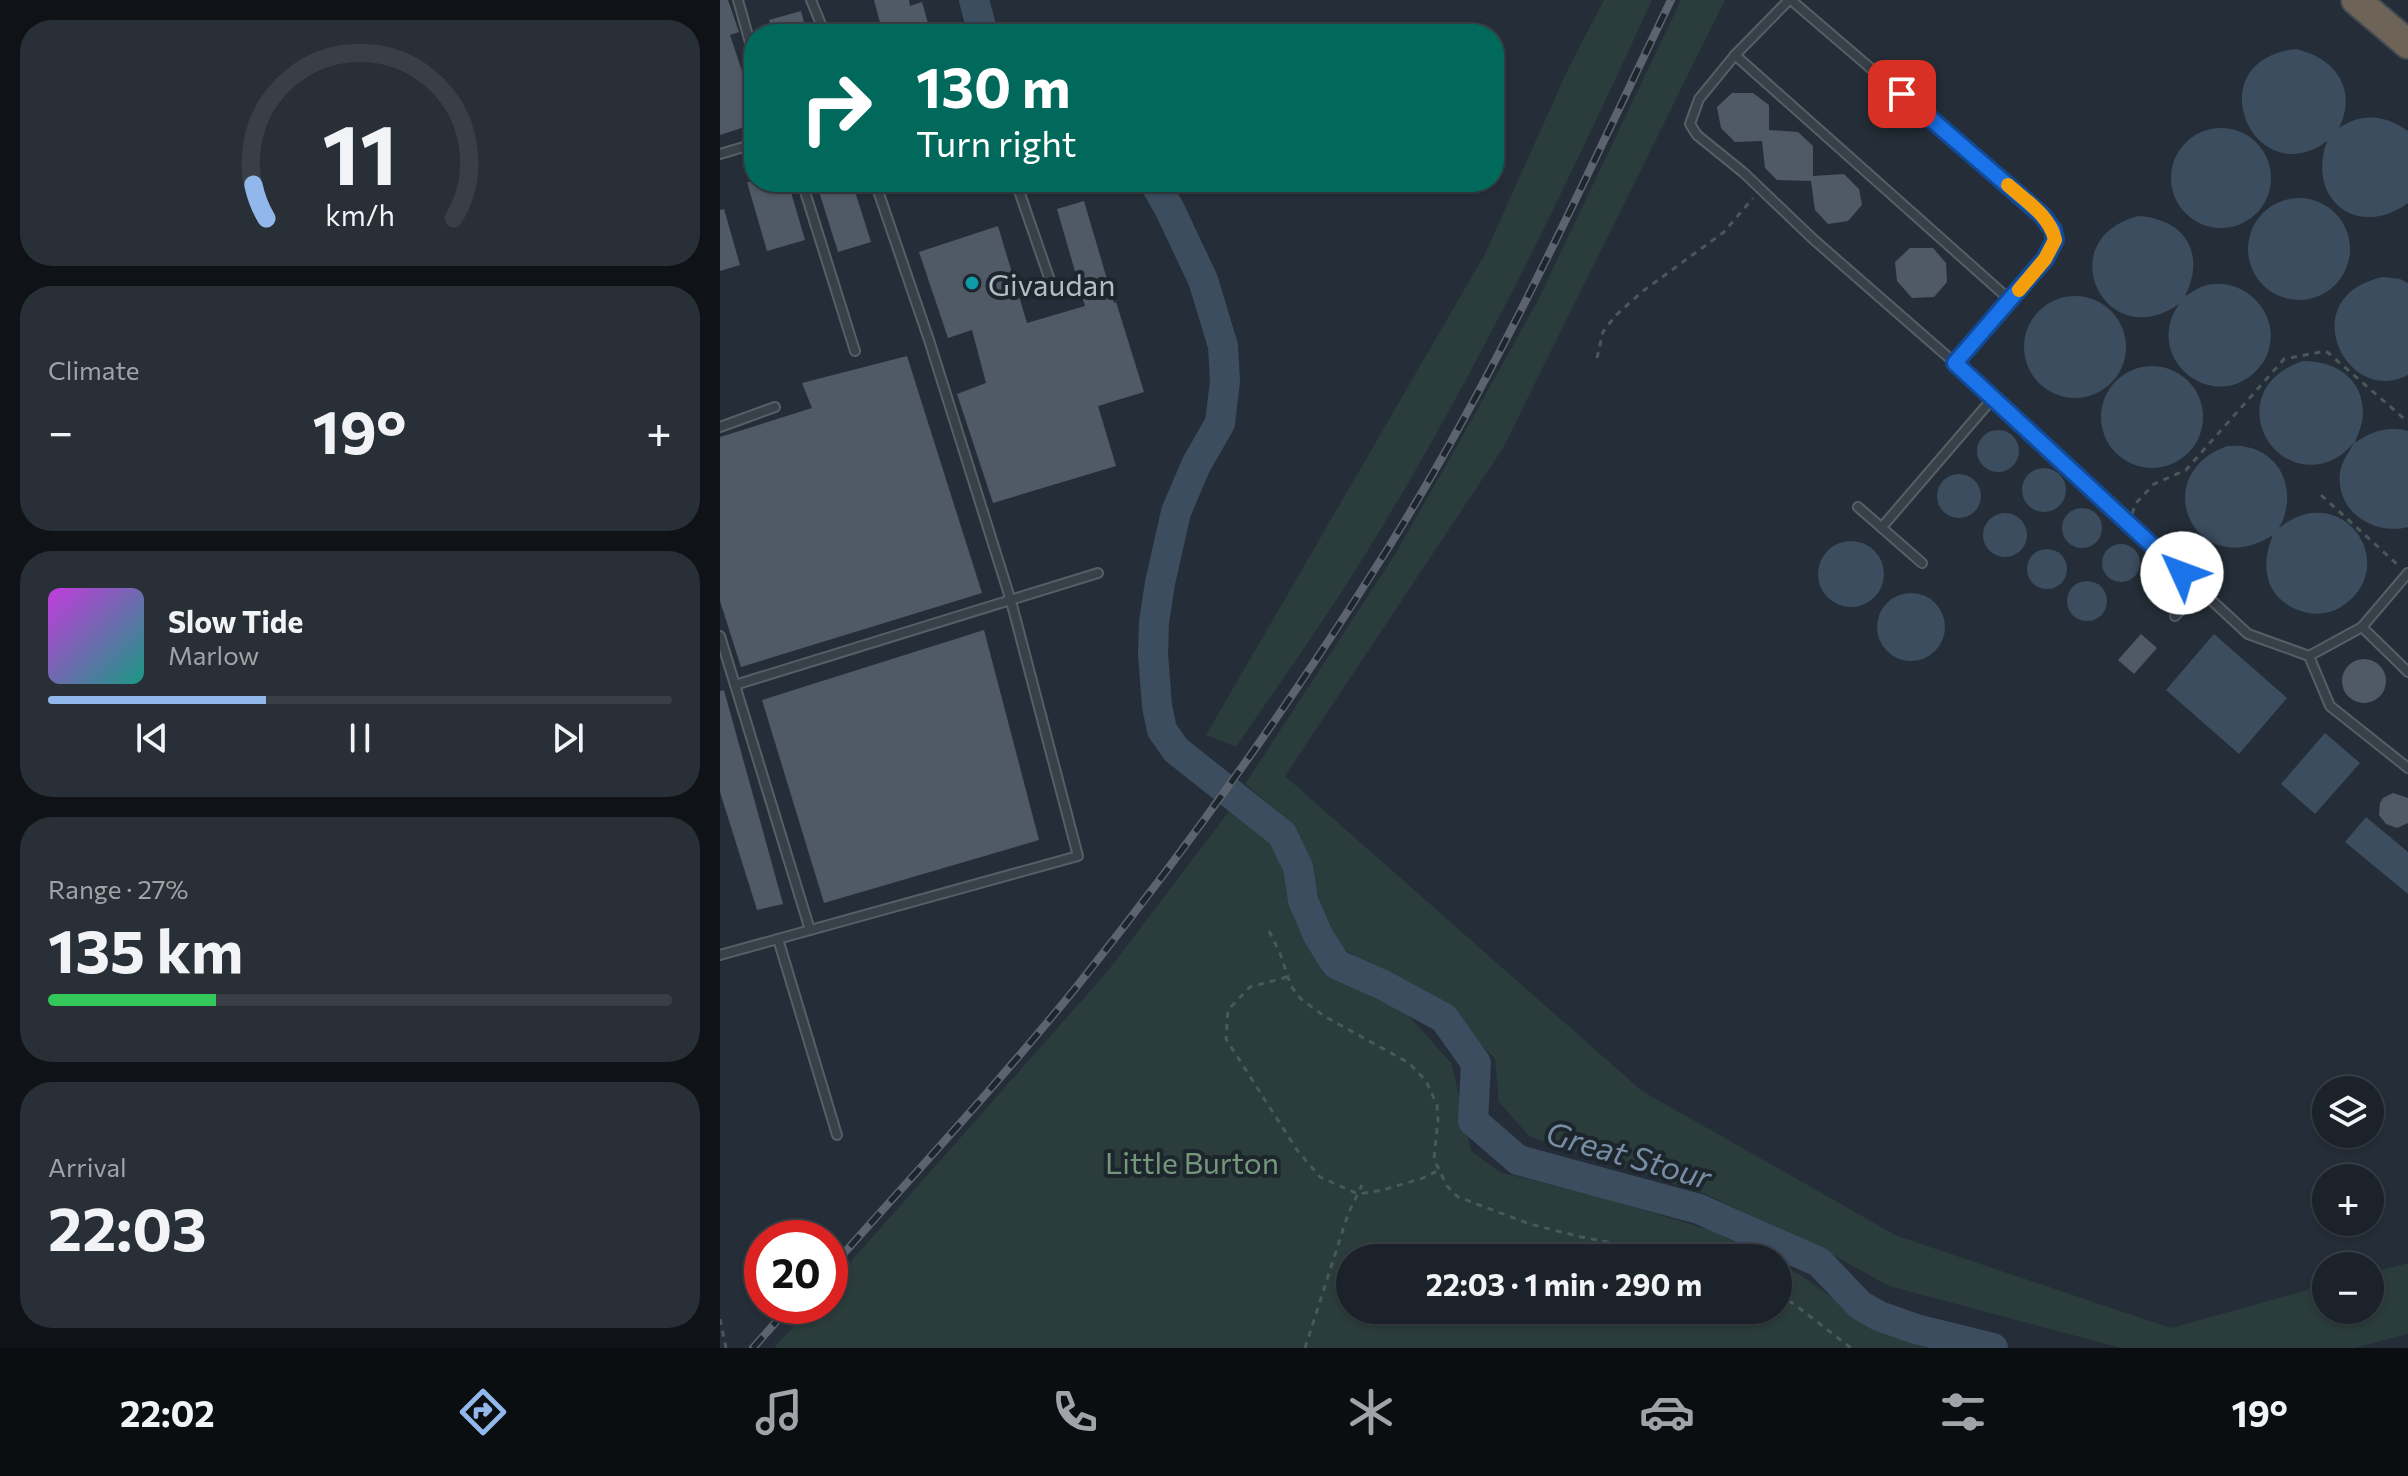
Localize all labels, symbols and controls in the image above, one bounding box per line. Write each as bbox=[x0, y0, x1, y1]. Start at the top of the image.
text: 130 m bbox=[916, 51, 1071, 120]
icon: right bbox=[784, 56, 888, 160]
pin bbox=[1868, 60, 1936, 128]
icon: arrive bbox=[1880, 72, 1924, 116]
text: 11 bbox=[322, 99, 398, 201]
text: Turn right bbox=[916, 120, 1077, 164]
text: km/h bbox=[325, 197, 395, 232]
place label: Givaudan bbox=[988, 265, 1115, 302]
marker: Givaudan bbox=[963, 274, 981, 292]
text: Climate bbox=[48, 354, 140, 385]
text: 19° bbox=[312, 393, 407, 466]
text: − bbox=[48, 403, 73, 457]
text: + bbox=[646, 403, 672, 457]
position arrow bbox=[2140, 531, 2224, 615]
text: Slow Tide bbox=[168, 602, 303, 639]
text: Marlow bbox=[168, 639, 259, 670]
icon: previous bbox=[130, 716, 174, 760]
icon: pause bbox=[338, 716, 382, 760]
icon: next bbox=[546, 716, 590, 760]
text: Range · 27% bbox=[48, 873, 188, 904]
text: 135 km bbox=[48, 912, 243, 985]
map controls bbox=[2312, 1076, 2384, 1324]
button: layers bbox=[2312, 1076, 2384, 1148]
water label: Great Stour bbox=[1542, 1111, 1717, 1197]
park label: Little Burton bbox=[1105, 1143, 1279, 1180]
text: Arrival bbox=[48, 1151, 127, 1182]
button: + bbox=[2312, 1164, 2384, 1236]
text: 22:03 bbox=[48, 1190, 207, 1263]
speed limit sign: 20 bbox=[744, 1220, 848, 1324]
button: − bbox=[2312, 1252, 2384, 1324]
text: 22:03 · 1 min · 290 m bbox=[1426, 1265, 1702, 1302]
icon: directions bbox=[455, 1384, 511, 1440]
icon: music bbox=[751, 1384, 807, 1440]
icon: phone bbox=[1047, 1384, 1103, 1440]
icon: climate bbox=[1343, 1384, 1399, 1440]
icon: car bbox=[1639, 1384, 1695, 1440]
icon: filters bbox=[1935, 1384, 1991, 1440]
text: 22:02 bbox=[120, 1390, 215, 1434]
text: 19° bbox=[2231, 1390, 2288, 1434]

